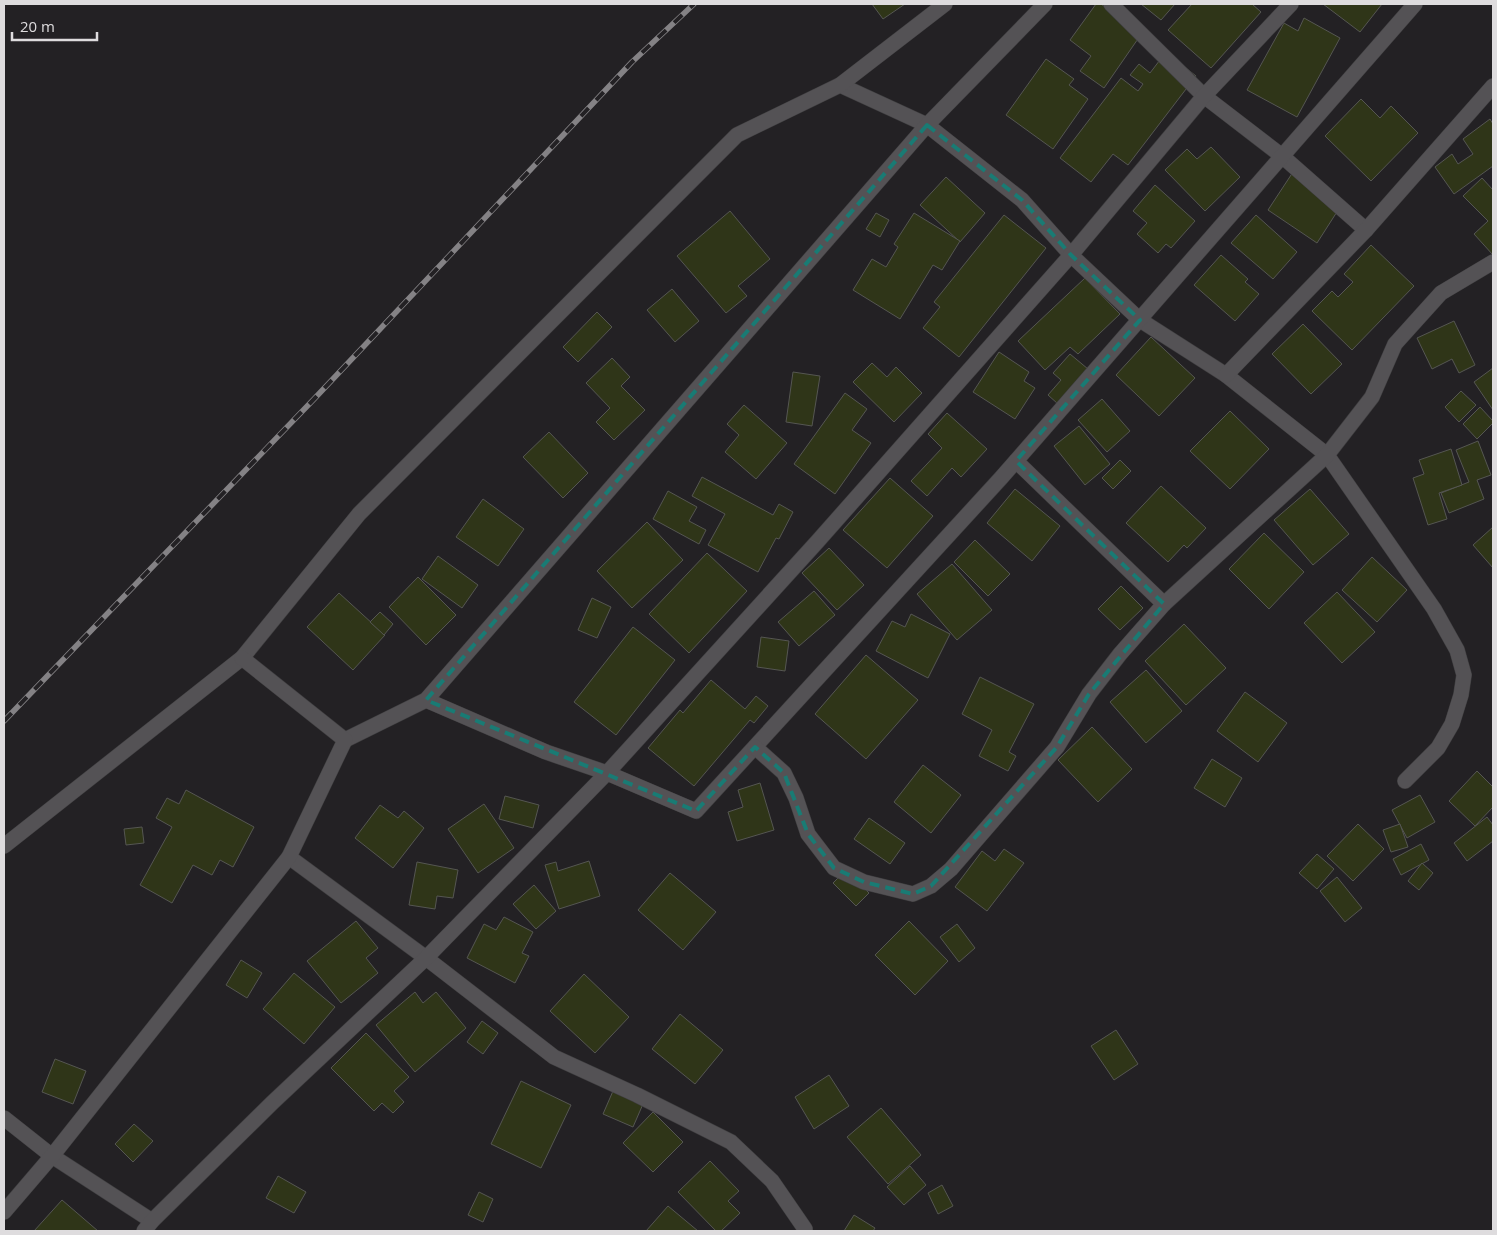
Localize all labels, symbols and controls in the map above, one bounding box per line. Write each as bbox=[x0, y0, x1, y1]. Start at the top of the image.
scale bar bbox=[12, 10, 98, 42]
text: 20 m bbox=[20, 16, 55, 36]

